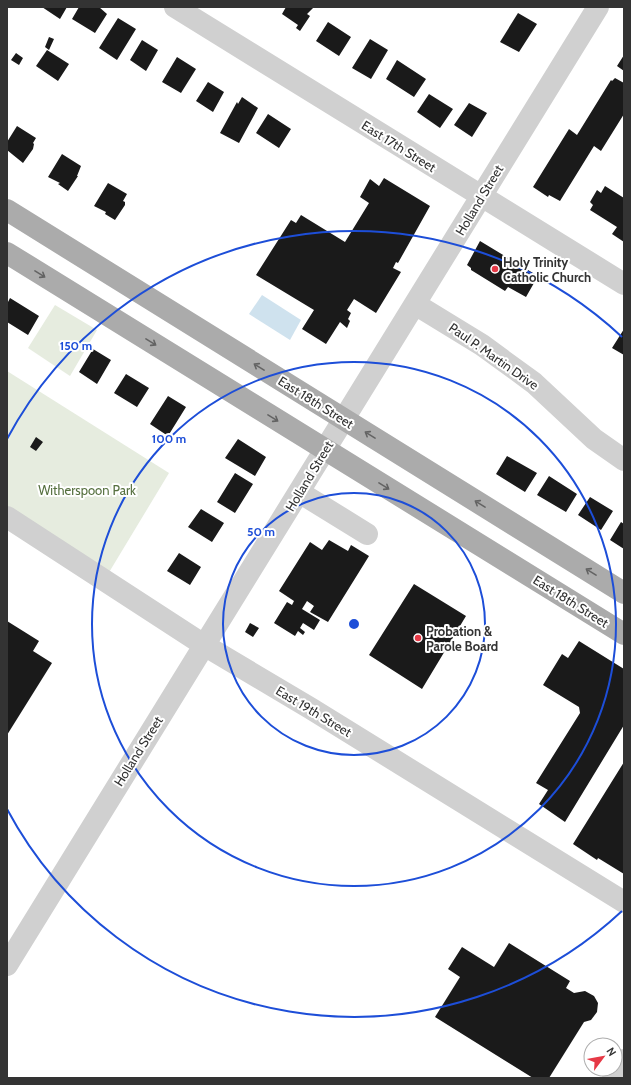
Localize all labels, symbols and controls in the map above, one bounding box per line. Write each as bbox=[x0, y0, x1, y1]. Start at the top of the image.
street label: East 17th Street bbox=[359, 117, 440, 176]
street label: Holland Street bbox=[452, 161, 507, 238]
place label: Holy Trinity Catholic Church bbox=[503, 254, 591, 285]
marker: Holy Trinity Catholic Church bbox=[490, 264, 500, 274]
one-way arrow bbox=[34, 270, 46, 278]
street label: Paul P. Martin Drive bbox=[446, 319, 542, 393]
text: 150 m bbox=[60, 338, 92, 353]
one-way arrow bbox=[145, 338, 156, 346]
one-way arrow bbox=[253, 362, 265, 370]
street label: East 18th Street bbox=[275, 372, 357, 432]
one-way arrow bbox=[267, 414, 279, 422]
text: 100 m bbox=[152, 431, 186, 446]
one-way arrow bbox=[364, 431, 376, 439]
street label: Holland Street bbox=[282, 437, 337, 514]
park label: Witherspoon Park bbox=[38, 482, 136, 498]
one-way arrow bbox=[378, 482, 389, 490]
one-way arrow bbox=[474, 499, 486, 507]
text: 50 m bbox=[247, 524, 275, 539]
one-way arrow bbox=[585, 568, 597, 576]
street label: East 18th Street bbox=[530, 571, 612, 631]
centre of rings bbox=[347, 617, 361, 631]
place label: Probation & Parole Board bbox=[426, 623, 498, 654]
marker: Probation & Parole Board bbox=[413, 633, 423, 643]
street label: East 19th Street bbox=[273, 682, 355, 740]
street label: Holland Street bbox=[110, 713, 166, 789]
north arrow bbox=[583, 1037, 623, 1077]
text: N bbox=[603, 1045, 619, 1059]

